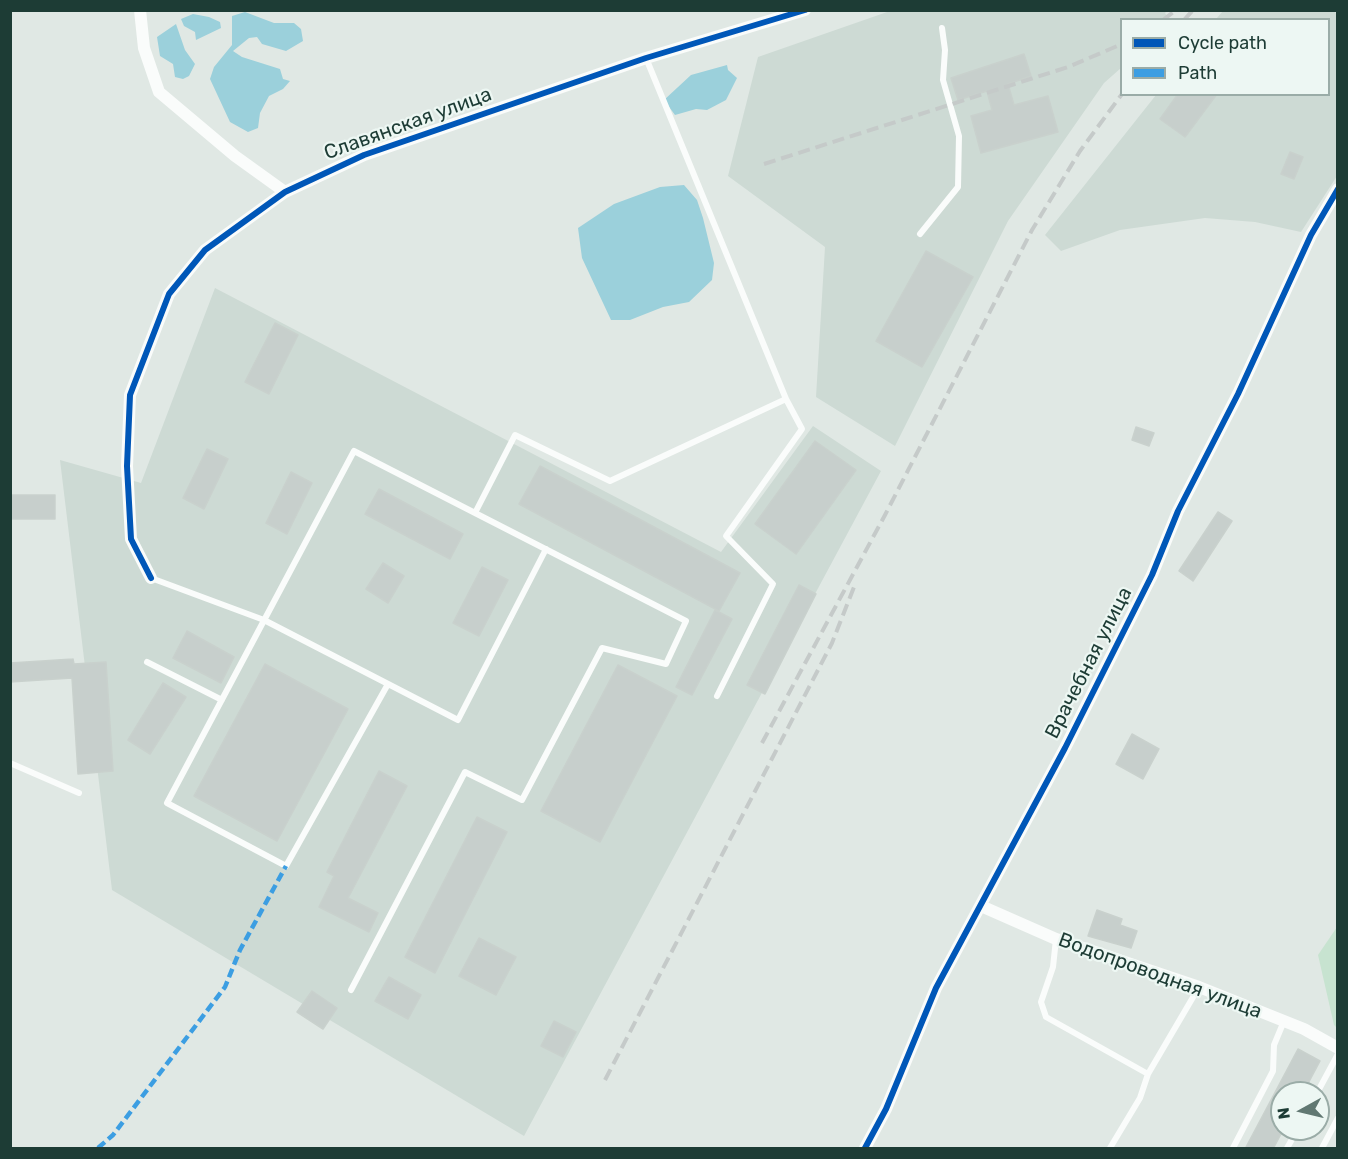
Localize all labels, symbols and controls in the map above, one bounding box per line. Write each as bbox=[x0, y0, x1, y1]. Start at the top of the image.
legend bbox=[1120, 18, 1330, 96]
text: Cycle path bbox=[1178, 32, 1267, 54]
text: Path bbox=[1178, 62, 1217, 84]
street label: Славянская улица bbox=[321, 83, 495, 165]
street label: Врачебная улица bbox=[1040, 583, 1138, 743]
street label: Водопроводная улица bbox=[1055, 928, 1265, 1024]
north arrow bbox=[1270, 1081, 1330, 1141]
text: N bbox=[1273, 1106, 1294, 1120]

